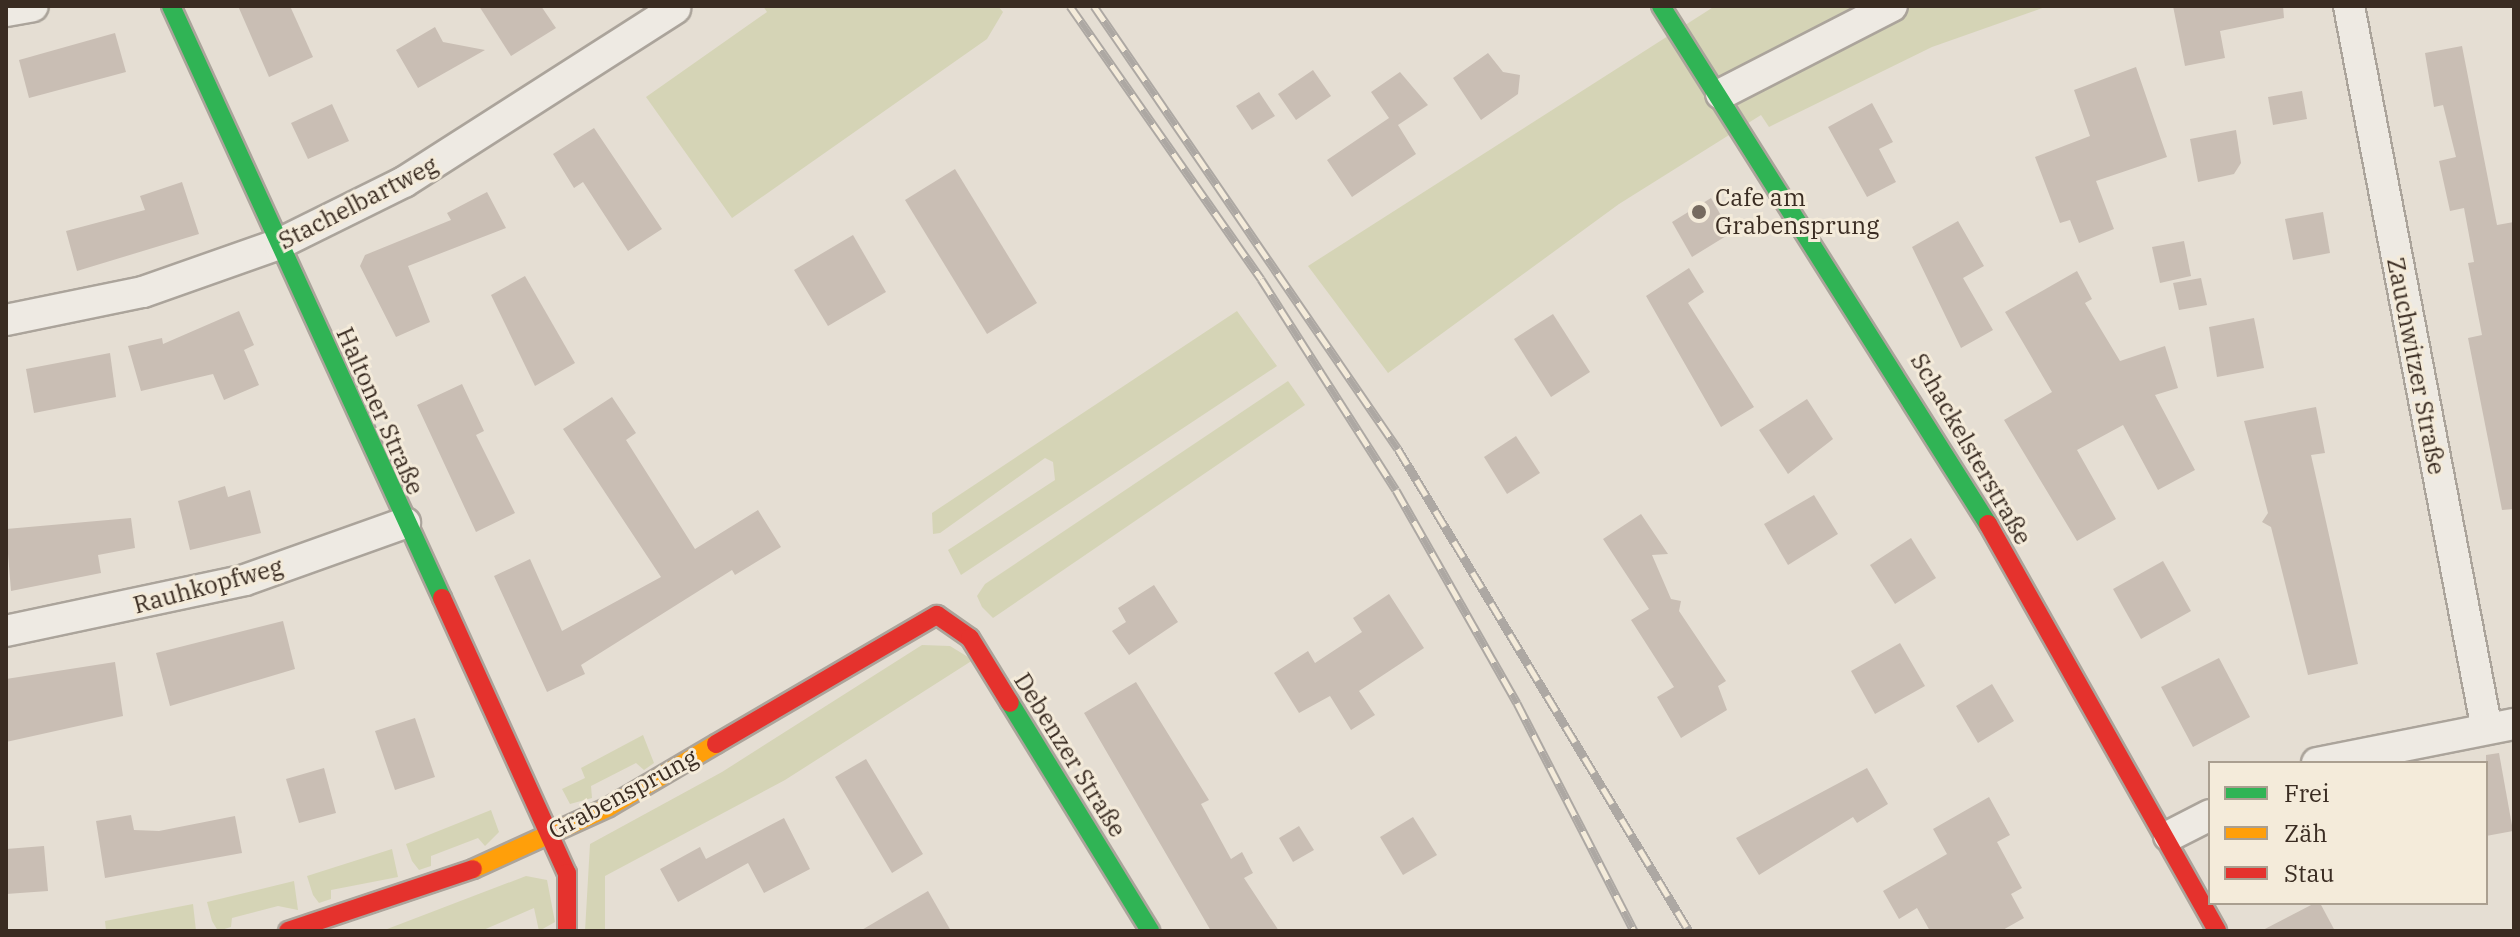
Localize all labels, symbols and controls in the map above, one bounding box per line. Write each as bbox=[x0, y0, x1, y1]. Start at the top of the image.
street label: Stachelbartweg bbox=[274, 151, 442, 255]
place label: Cafe am Grabensprung bbox=[1715, 184, 1879, 240]
marker: Cafe am Grabensprung bbox=[1690, 203, 1708, 221]
street label: Zauchwitzer Straße bbox=[2381, 255, 2451, 477]
street label: Haltoner Straße bbox=[330, 323, 430, 499]
street label: Schackelsterstraße bbox=[1904, 348, 2038, 550]
street label: Rauhkopfweg bbox=[130, 552, 286, 620]
street label: Debenzer Straße bbox=[1008, 668, 1132, 842]
street label: Grabensprung bbox=[544, 743, 702, 845]
legend bbox=[2208, 761, 2488, 905]
text: Frei bbox=[2284, 777, 2329, 809]
text: Zäh bbox=[2284, 817, 2327, 849]
text: Stau bbox=[2284, 857, 2334, 889]

